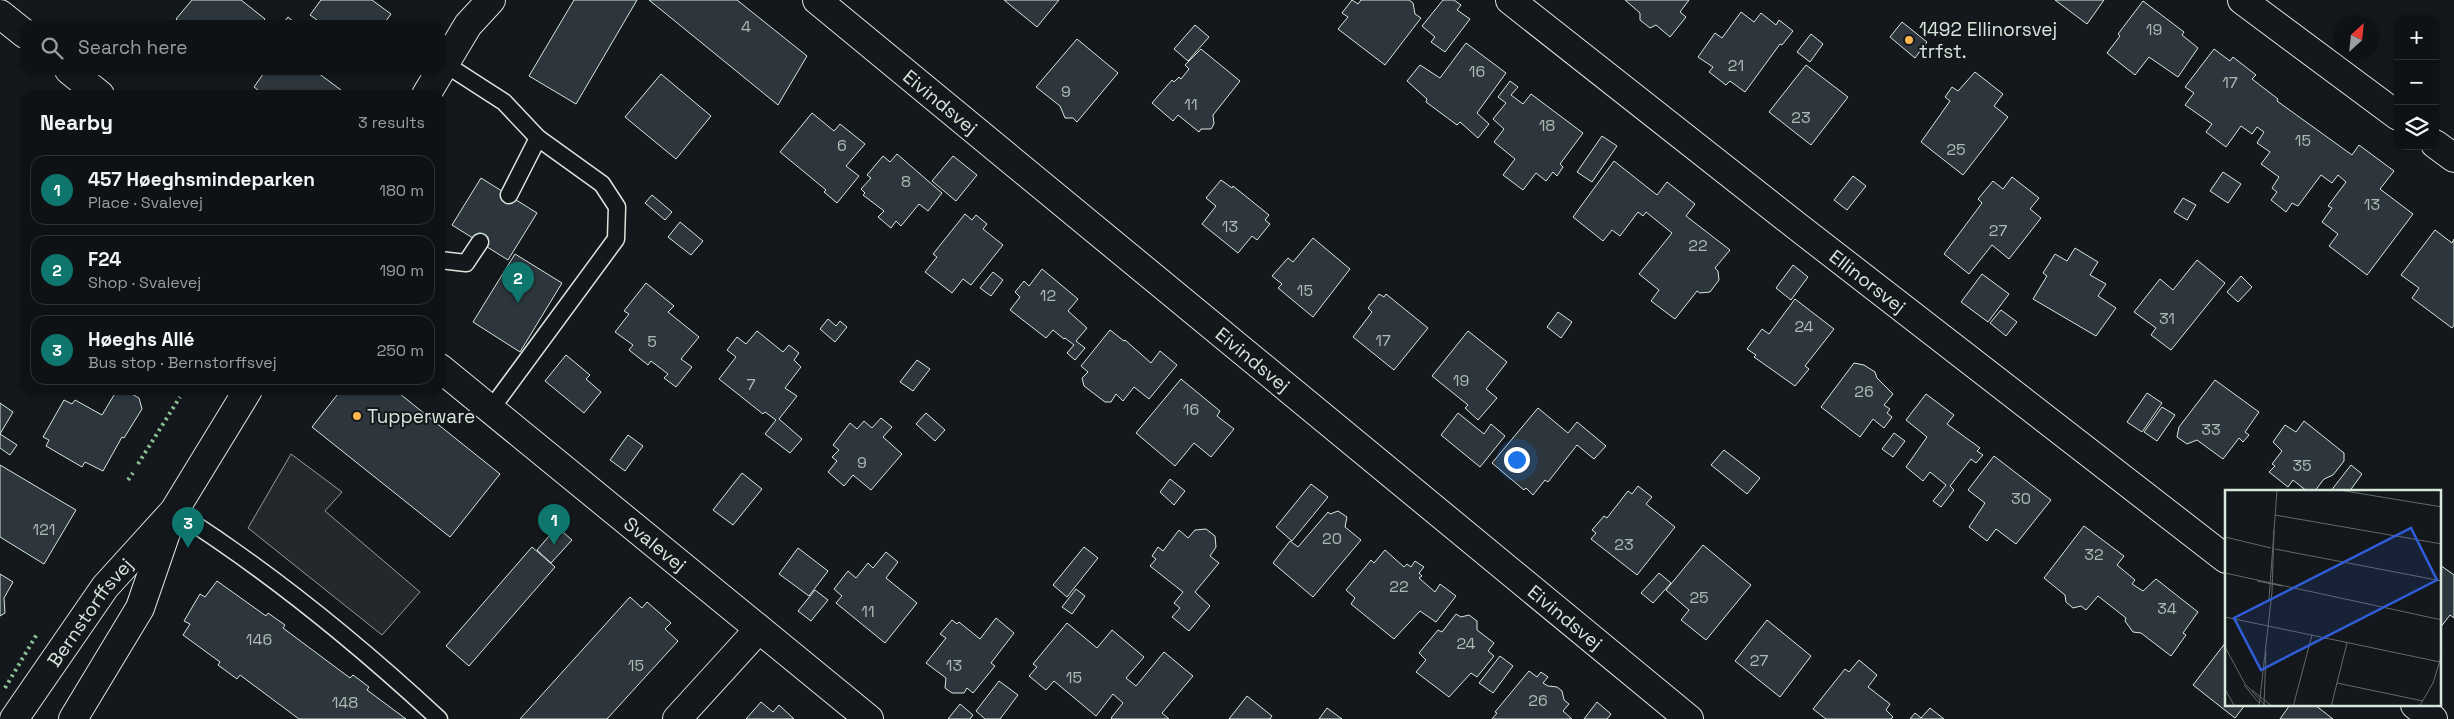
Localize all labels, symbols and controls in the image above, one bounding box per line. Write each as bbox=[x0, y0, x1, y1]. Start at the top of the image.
north arrow bbox=[2334, 15, 2379, 60]
map controls bbox=[2394, 15, 2439, 150]
button: + bbox=[2394, 15, 2439, 60]
house number: 4 bbox=[741, 16, 751, 37]
place label: 1492 Ellinorsvej trfst. bbox=[1919, 17, 2057, 64]
house number: 19 bbox=[2146, 19, 2162, 40]
search box bbox=[20, 20, 445, 75]
icon: search bbox=[38, 34, 66, 62]
marker: 1492 Ellinorsvej trfst. bbox=[1903, 34, 1915, 46]
text: Search here bbox=[78, 35, 188, 60]
house number: 21 bbox=[1728, 55, 1744, 76]
button: − bbox=[2394, 60, 2439, 105]
house number: 16 bbox=[1469, 61, 1485, 82]
street label: Eivindsvej bbox=[898, 64, 983, 140]
house number: 17 bbox=[2222, 72, 2238, 93]
house number: 9 bbox=[1061, 81, 1071, 102]
house number: 11 bbox=[1184, 94, 1198, 115]
button: layers bbox=[2394, 105, 2439, 150]
house number: 23 bbox=[1791, 107, 1811, 128]
text: Nearby bbox=[40, 109, 113, 136]
text: 3 results bbox=[358, 112, 425, 133]
house number: 18 bbox=[1539, 115, 1555, 136]
house number: 15 bbox=[2295, 130, 2311, 151]
house number: 6 bbox=[837, 135, 847, 156]
house number: 25 bbox=[1946, 139, 1966, 160]
text: 457 Høeghsmindeparken bbox=[88, 167, 315, 192]
house number: 8 bbox=[901, 171, 911, 192]
text: 1 bbox=[53, 180, 61, 201]
text: 180 m bbox=[379, 180, 424, 201]
text: Place · Svalevej bbox=[88, 192, 203, 213]
house number: 13 bbox=[2364, 194, 2380, 215]
house number: 13 bbox=[1222, 216, 1238, 237]
house number: 27 bbox=[1989, 220, 2007, 241]
house number: 22 bbox=[1688, 235, 1708, 256]
street label: Ellinorsvej bbox=[1824, 243, 1911, 319]
text: F24 bbox=[88, 247, 121, 272]
text: 2 bbox=[52, 260, 62, 281]
text: 190 m bbox=[379, 260, 424, 281]
pin: 2 bbox=[502, 262, 534, 303]
text: Shop · Svalevej bbox=[88, 272, 201, 293]
house number: 15 bbox=[1297, 280, 1313, 301]
house number: 12 bbox=[1040, 285, 1056, 306]
house number: 31 bbox=[2159, 308, 2175, 329]
house number: 24 bbox=[1794, 316, 1814, 337]
street label: Eivindsvej bbox=[1210, 321, 1295, 398]
text: Høeghs Allé bbox=[88, 327, 195, 352]
house number: 17 bbox=[1375, 330, 1391, 351]
house number: 5 bbox=[647, 331, 657, 352]
text: 3 bbox=[52, 340, 62, 361]
text: 250 m bbox=[377, 340, 424, 361]
text: Bus stop · Bernstorffsvej bbox=[88, 352, 277, 373]
house number: 19 bbox=[1453, 370, 1469, 391]
house number: 7 bbox=[746, 374, 756, 395]
house number: 26 bbox=[1854, 381, 1874, 402]
house number: 16 bbox=[1183, 399, 1199, 420]
place label: Tupperware bbox=[367, 404, 475, 429]
marker: Tupperware bbox=[351, 410, 363, 422]
house number: 33 bbox=[2201, 419, 2221, 440]
your location bbox=[1504, 447, 1530, 473]
house number: 9 bbox=[857, 452, 867, 473]
house number: 35 bbox=[2292, 455, 2312, 476]
house number: 30 bbox=[2011, 488, 2031, 509]
inset map bbox=[2225, 490, 2442, 706]
pin: 1 bbox=[538, 504, 570, 545]
pin: 3 bbox=[172, 507, 204, 548]
street label: Svalevej bbox=[619, 511, 692, 577]
house number: 121 bbox=[32, 519, 56, 540]
house number: 20 bbox=[1322, 528, 1342, 549]
house number: 23 bbox=[1614, 534, 1634, 555]
house number: 32 bbox=[2084, 544, 2104, 565]
street label: Bernstorffsvej bbox=[41, 552, 138, 672]
house number: 22 bbox=[1389, 576, 1409, 597]
street label: Eivindsvej bbox=[1523, 579, 1608, 655]
house number: 25 bbox=[1689, 587, 1709, 608]
house number: 34 bbox=[2157, 598, 2177, 619]
house number: 11 bbox=[861, 601, 875, 622]
house number: 146 bbox=[246, 629, 272, 650]
house number: 24 bbox=[1456, 633, 1476, 654]
house number: 27 bbox=[1750, 650, 1768, 671]
house number: 15 bbox=[628, 655, 644, 676]
house number: 13 bbox=[946, 655, 962, 676]
house number: 15 bbox=[1066, 667, 1082, 688]
house number: 26 bbox=[1528, 690, 1548, 711]
house number: 148 bbox=[332, 692, 358, 713]

